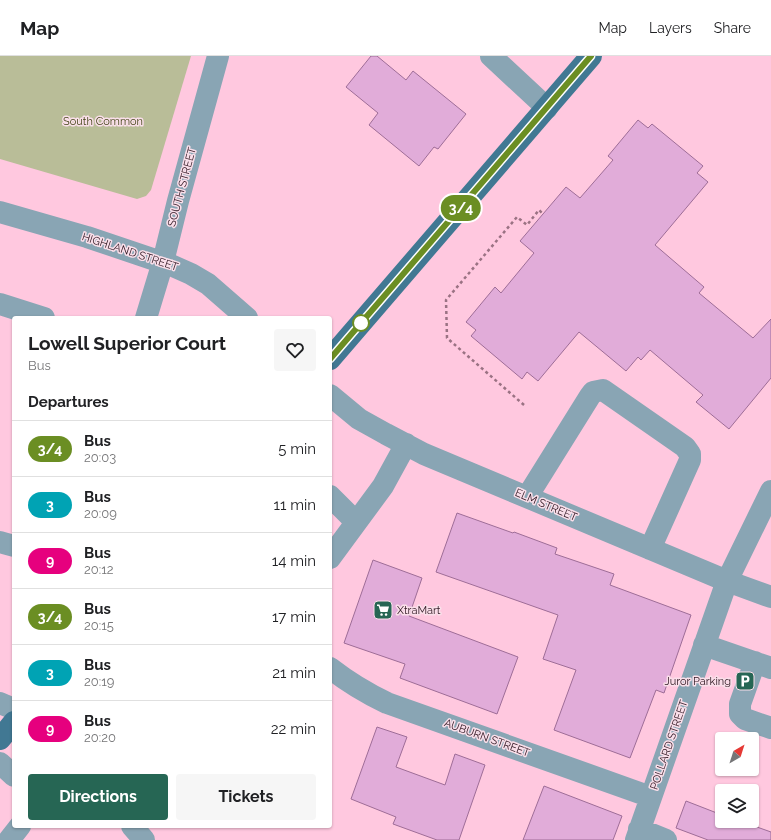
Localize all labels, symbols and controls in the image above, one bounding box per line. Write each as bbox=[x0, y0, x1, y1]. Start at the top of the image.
text: Map bbox=[20, 17, 59, 39]
text: Map bbox=[599, 20, 627, 36]
text: Layers bbox=[649, 20, 692, 36]
text: Share bbox=[714, 20, 751, 36]
park label: South Common bbox=[63, 115, 143, 128]
street label: SOUTH STREET bbox=[165, 146, 199, 228]
line badge: 3/4 bbox=[438, 195, 484, 221]
text: 3/4 bbox=[449, 200, 473, 216]
street label: HIGHLAND STREET bbox=[80, 230, 180, 274]
unlabelled marker bbox=[352, 314, 370, 332]
button: heart bbox=[274, 329, 316, 371]
text: Lowell Superior Court bbox=[28, 332, 226, 354]
text: Bus bbox=[28, 358, 51, 373]
text: Departures bbox=[28, 393, 109, 411]
text: Bus bbox=[84, 432, 111, 450]
text: 5 min bbox=[278, 440, 316, 458]
text: 3/4 bbox=[38, 441, 62, 457]
text: 20:03 bbox=[84, 450, 116, 465]
street label: ELM STREET bbox=[513, 486, 579, 524]
text: Bus bbox=[84, 488, 111, 506]
text: 11 min bbox=[274, 496, 316, 514]
text: 3 bbox=[46, 497, 54, 513]
text: 20:09 bbox=[84, 506, 117, 521]
text: Bus bbox=[84, 544, 111, 562]
text: 14 min bbox=[272, 552, 316, 570]
text: 9 bbox=[46, 553, 54, 569]
text: 20:12 bbox=[84, 562, 114, 577]
supermarket icon: XtraMart bbox=[372, 599, 394, 621]
text: Bus bbox=[84, 600, 111, 618]
place label: XtraMart bbox=[397, 604, 441, 617]
text: 17 min bbox=[272, 608, 316, 626]
text: 3/4 bbox=[38, 609, 62, 625]
text: 20:15 bbox=[84, 618, 114, 633]
text: Bus bbox=[84, 656, 111, 674]
text: 21 min bbox=[272, 664, 316, 682]
text: 3 bbox=[46, 665, 54, 681]
parking icon: Juror Parking bbox=[734, 670, 756, 692]
text: 20:19 bbox=[84, 674, 114, 689]
place label: Juror Parking bbox=[665, 675, 731, 688]
street label: POLLARD STREET bbox=[648, 698, 691, 792]
text: Bus bbox=[84, 712, 111, 730]
street label: AUBURN STREET bbox=[442, 716, 532, 760]
text: 22 min bbox=[271, 720, 316, 738]
text: 9 bbox=[46, 721, 54, 737]
text: 20:20 bbox=[84, 730, 116, 745]
north arrow bbox=[715, 732, 759, 776]
map controls bbox=[715, 732, 759, 828]
button: Directions bbox=[28, 774, 168, 820]
button: Tickets bbox=[176, 774, 316, 820]
button: layers bbox=[715, 784, 759, 828]

